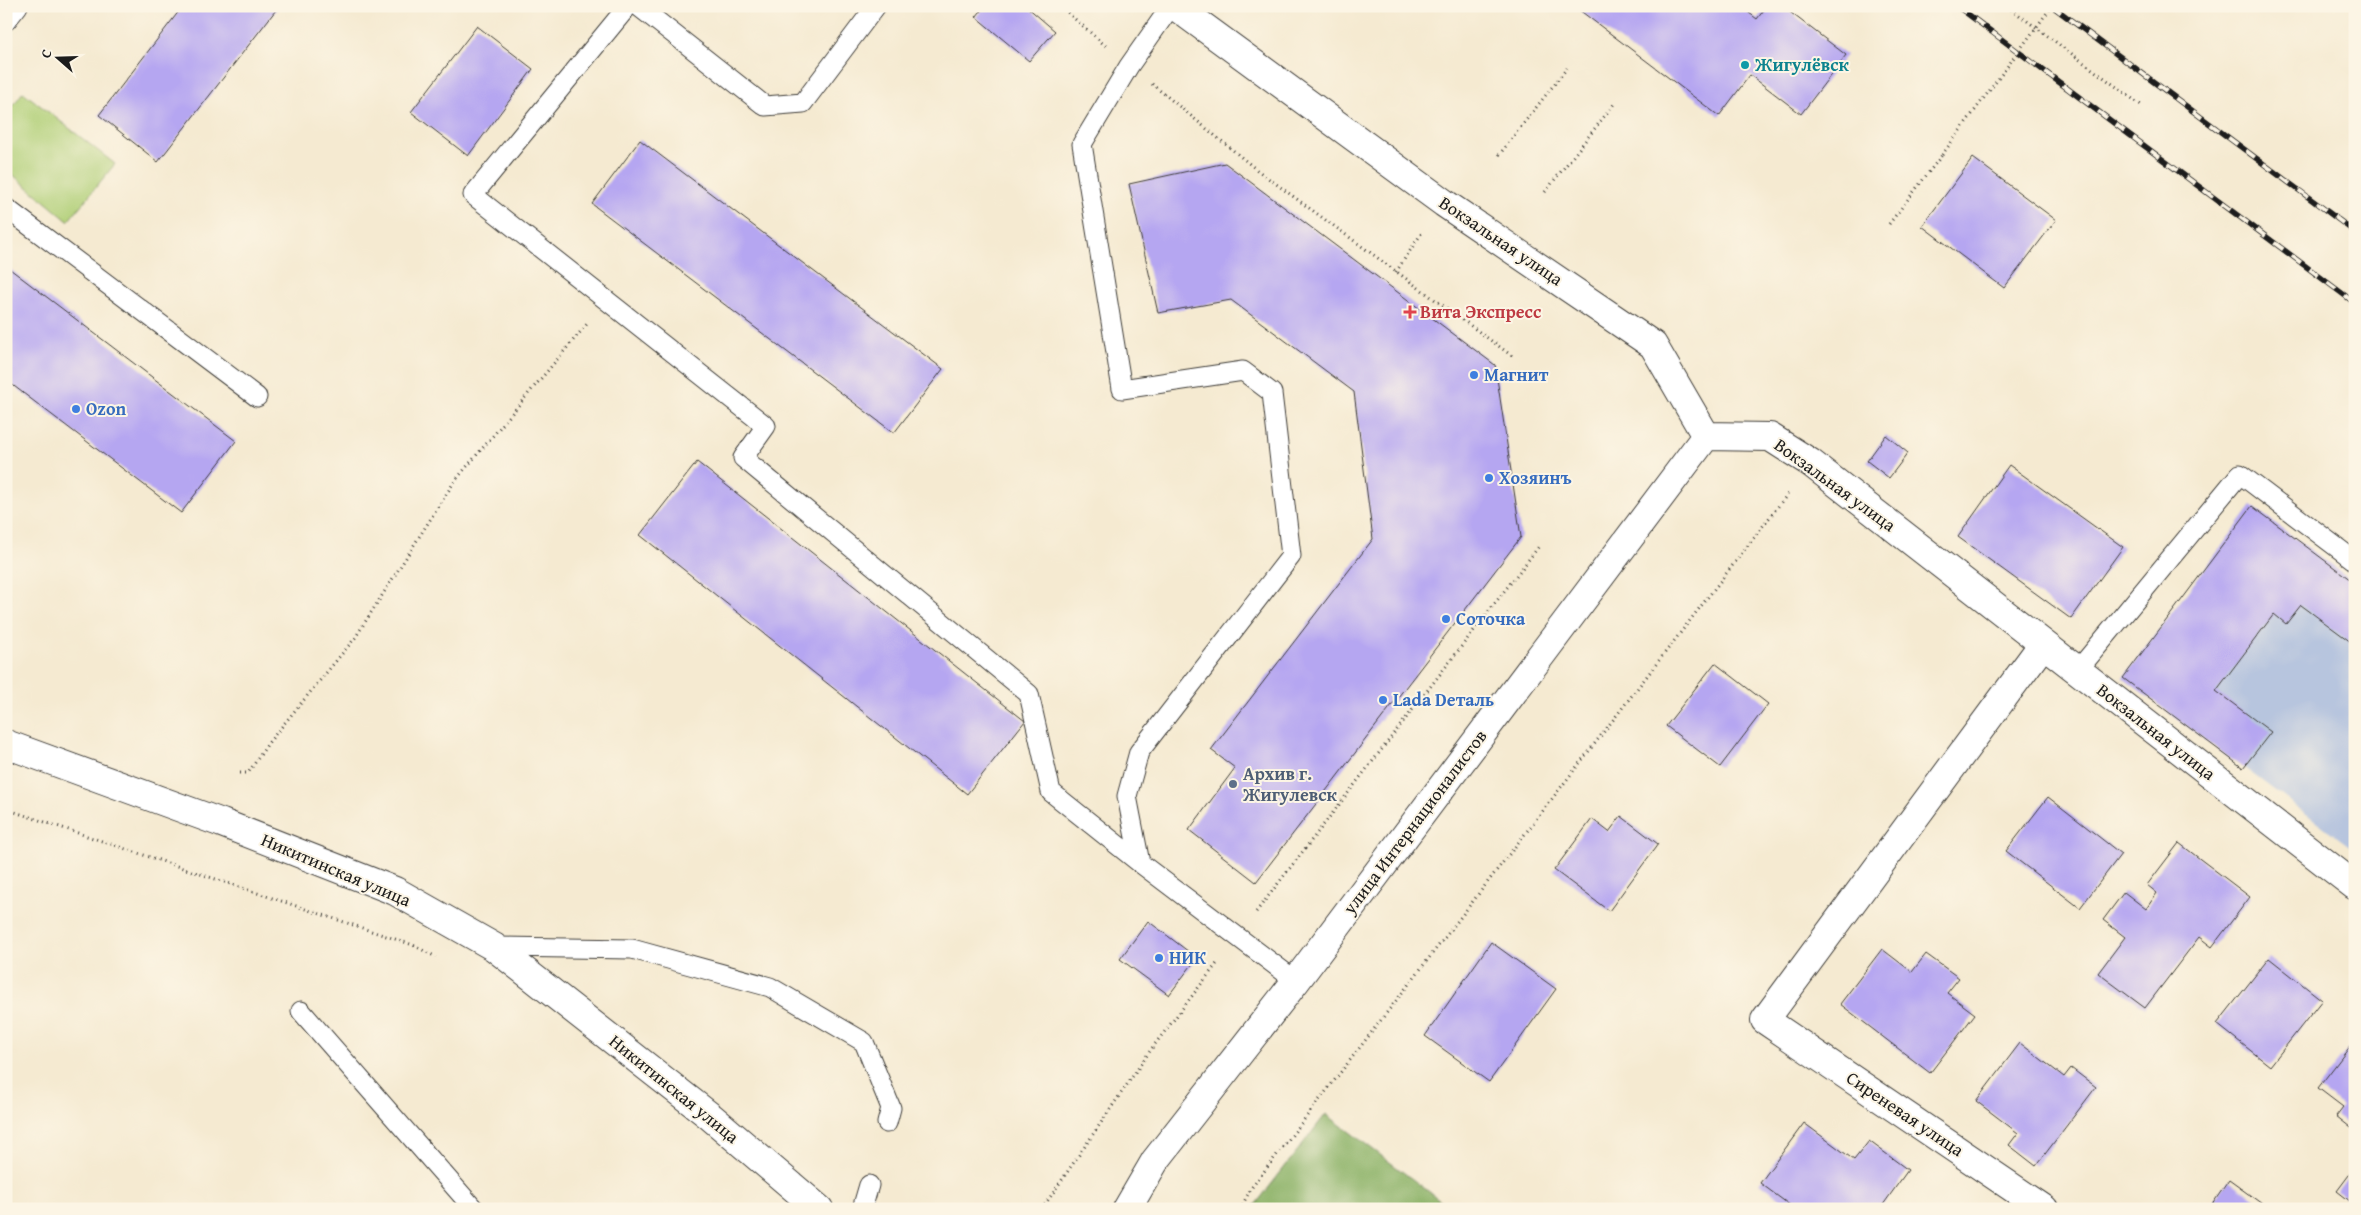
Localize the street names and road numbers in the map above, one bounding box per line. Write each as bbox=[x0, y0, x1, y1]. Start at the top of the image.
street label: Вокзальная улица bbox=[1434, 189, 1569, 292]
street label: Вокзальная улица bbox=[1769, 431, 1902, 538]
street label: Вокзальная улица bbox=[2091, 677, 2222, 787]
street label: улица Интернационалистов bbox=[1335, 723, 1493, 921]
street label: Никитинская улица bbox=[257, 826, 416, 913]
street label: Никитинская улица bbox=[604, 1028, 745, 1150]
street label: Сиреневая улица bbox=[1841, 1064, 1970, 1163]

